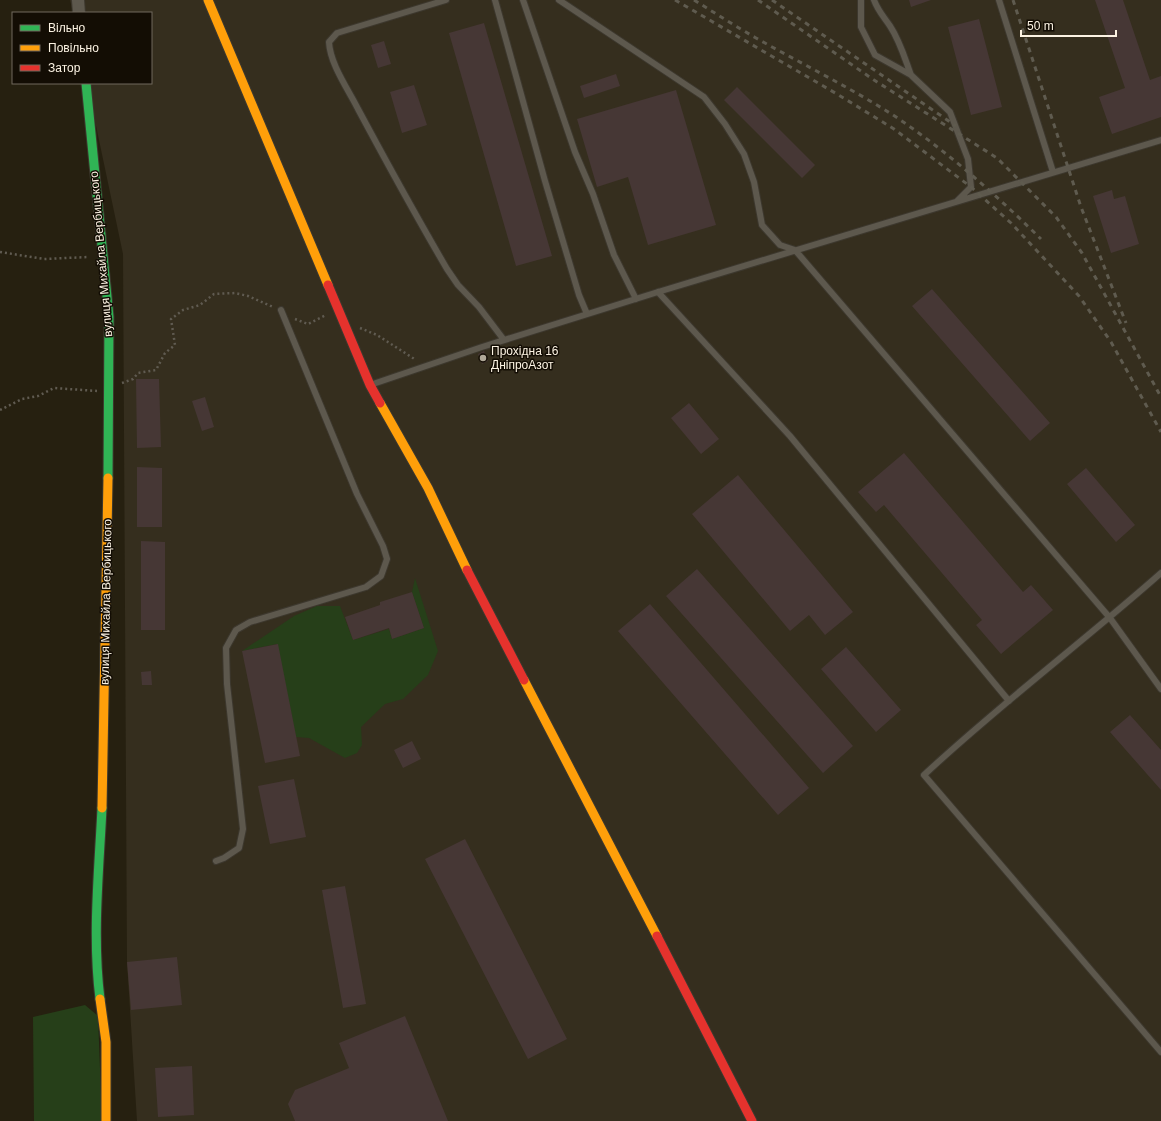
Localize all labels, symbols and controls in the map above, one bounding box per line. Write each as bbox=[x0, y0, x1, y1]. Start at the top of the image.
legend bbox=[12, 12, 152, 84]
scale bar bbox=[1021, 12, 1116, 38]
text: 50 m bbox=[1027, 19, 1054, 33]
text: Вільно bbox=[48, 21, 86, 35]
text: Повільно bbox=[48, 41, 99, 55]
text: Затор bbox=[48, 61, 81, 75]
street label: вулиця Михайла Вербицького bbox=[87, 170, 115, 337]
place label: Прохідна 16 ДніпроАзот bbox=[491, 344, 559, 372]
marker: Прохідна 16 ДніпроАзот bbox=[478, 353, 488, 363]
street label: вулиця Михайла Вербицького bbox=[98, 519, 114, 685]

